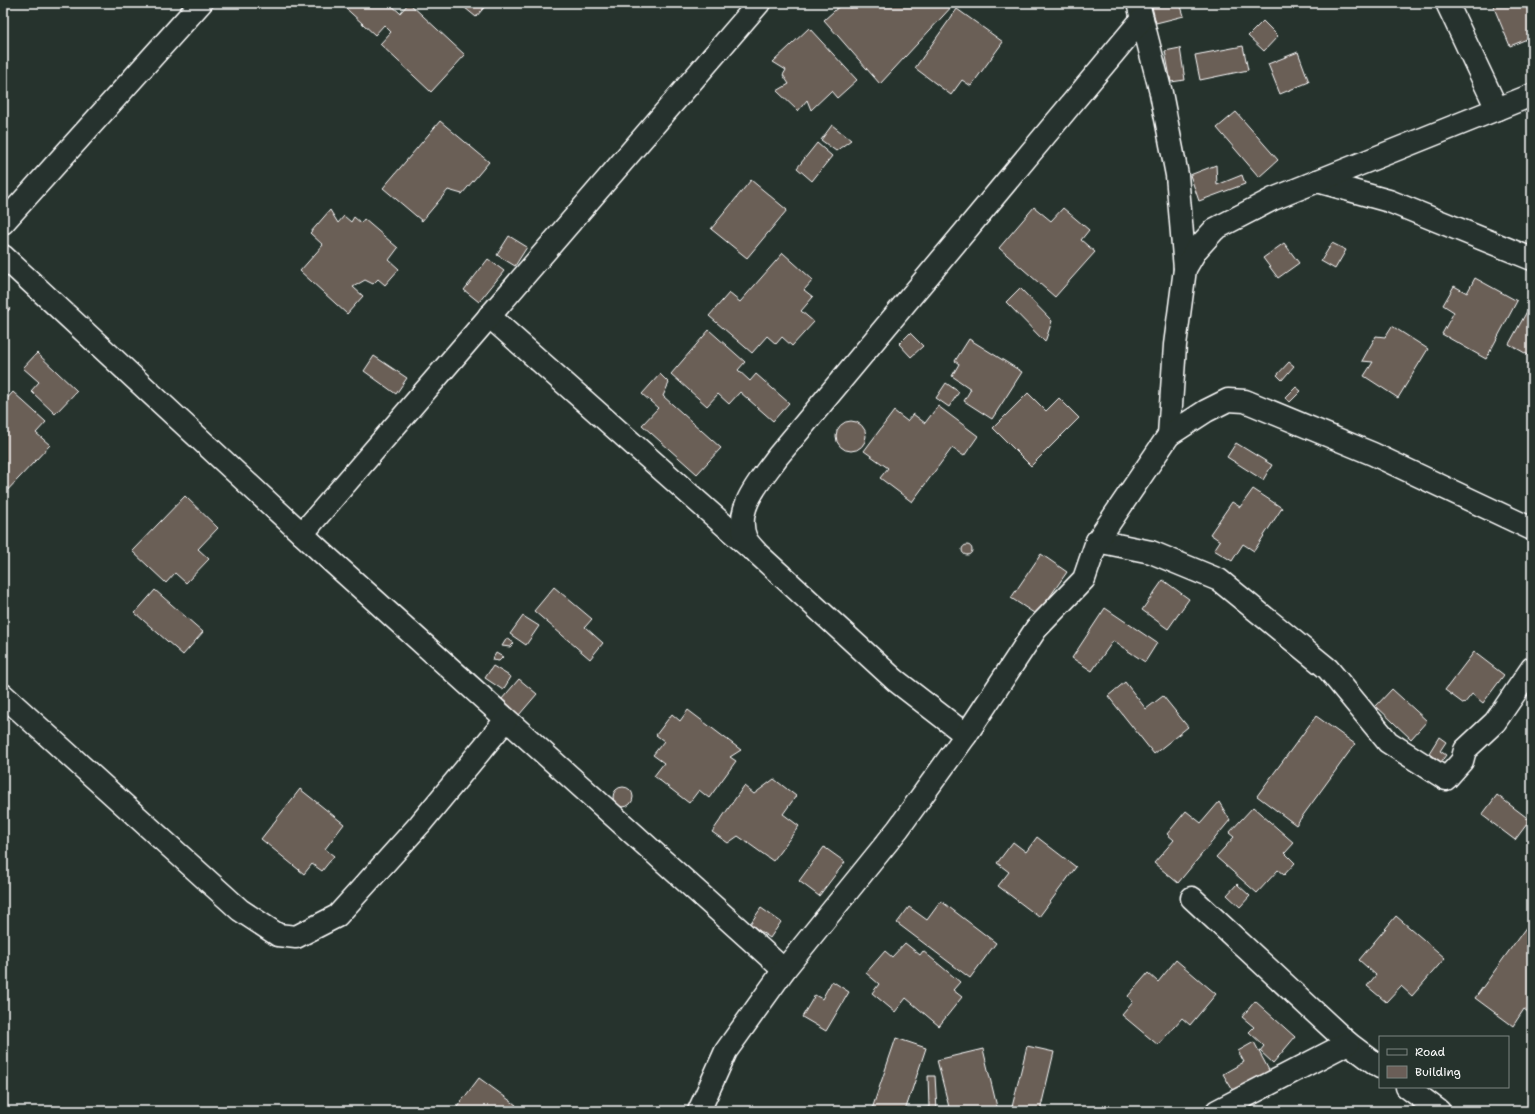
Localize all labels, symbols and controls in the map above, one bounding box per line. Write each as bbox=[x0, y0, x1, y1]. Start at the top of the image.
legend bbox=[1379, 1036, 1509, 1088]
text: Road bbox=[1415, 1044, 1446, 1060]
text: Building bbox=[1415, 1064, 1461, 1080]

